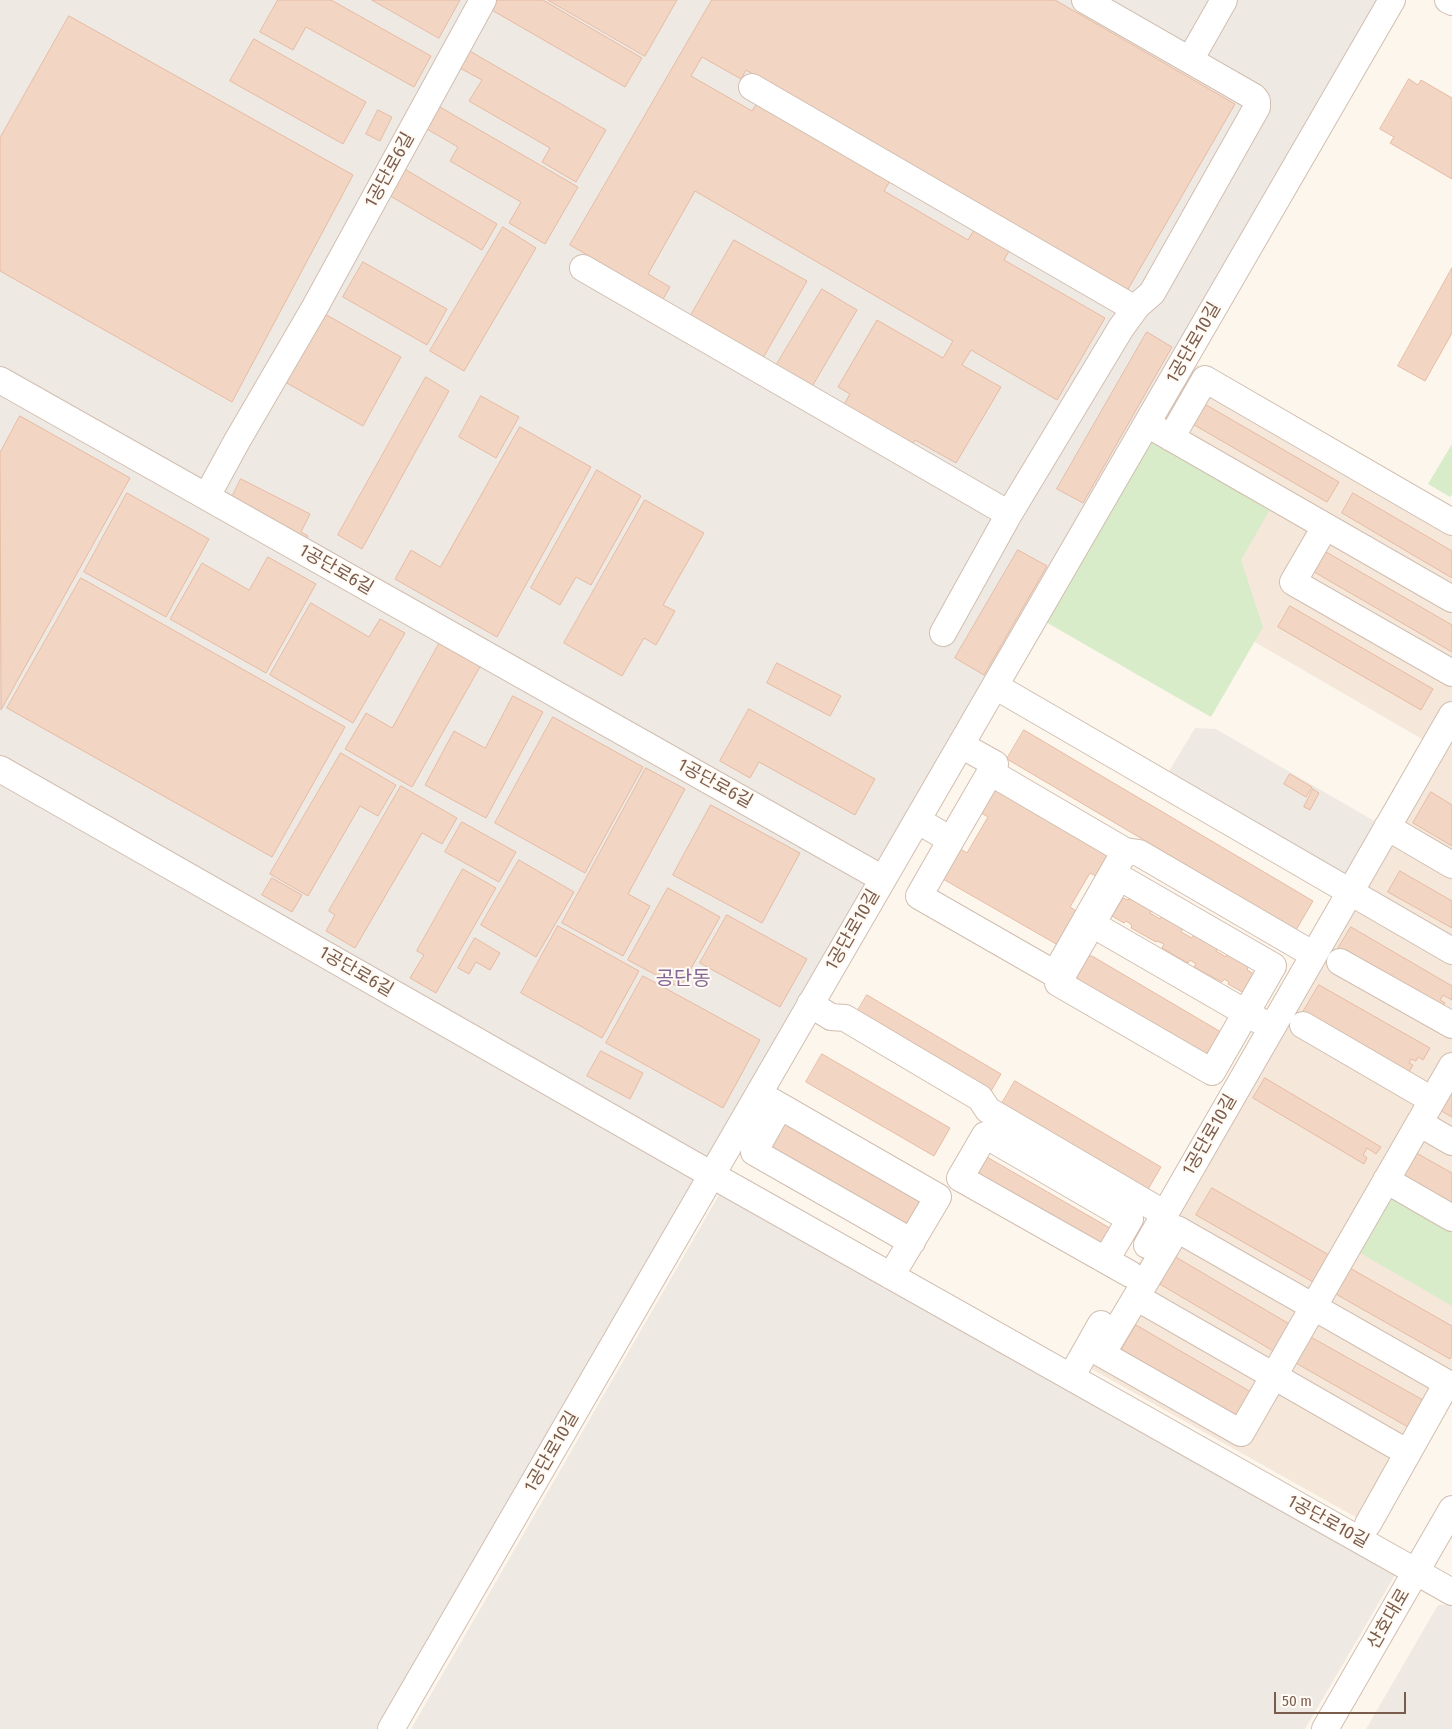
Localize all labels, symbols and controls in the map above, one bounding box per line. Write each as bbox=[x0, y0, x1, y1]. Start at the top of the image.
street label: 1공단로6길 bbox=[361, 129, 419, 211]
street label: 1공단로10길 bbox=[1162, 299, 1226, 387]
street label: 1공단로6길 bbox=[295, 540, 377, 600]
street label: 1공단로6길 bbox=[674, 755, 756, 813]
street label: 1공단로10길 bbox=[821, 886, 885, 974]
street label: 1공단로6길 bbox=[315, 942, 397, 1002]
district label: 공단동 bbox=[655, 967, 711, 991]
street label: 1공단로10길 bbox=[1178, 1091, 1242, 1179]
street label: 1공단로10길 bbox=[520, 1408, 584, 1496]
street label: 1공단로10길 bbox=[1284, 1491, 1372, 1553]
street label: 산호대로 bbox=[1363, 1585, 1415, 1653]
scale bar bbox=[1277, 1682, 1410, 1714]
text: 50 m bbox=[1282, 1692, 1312, 1710]

